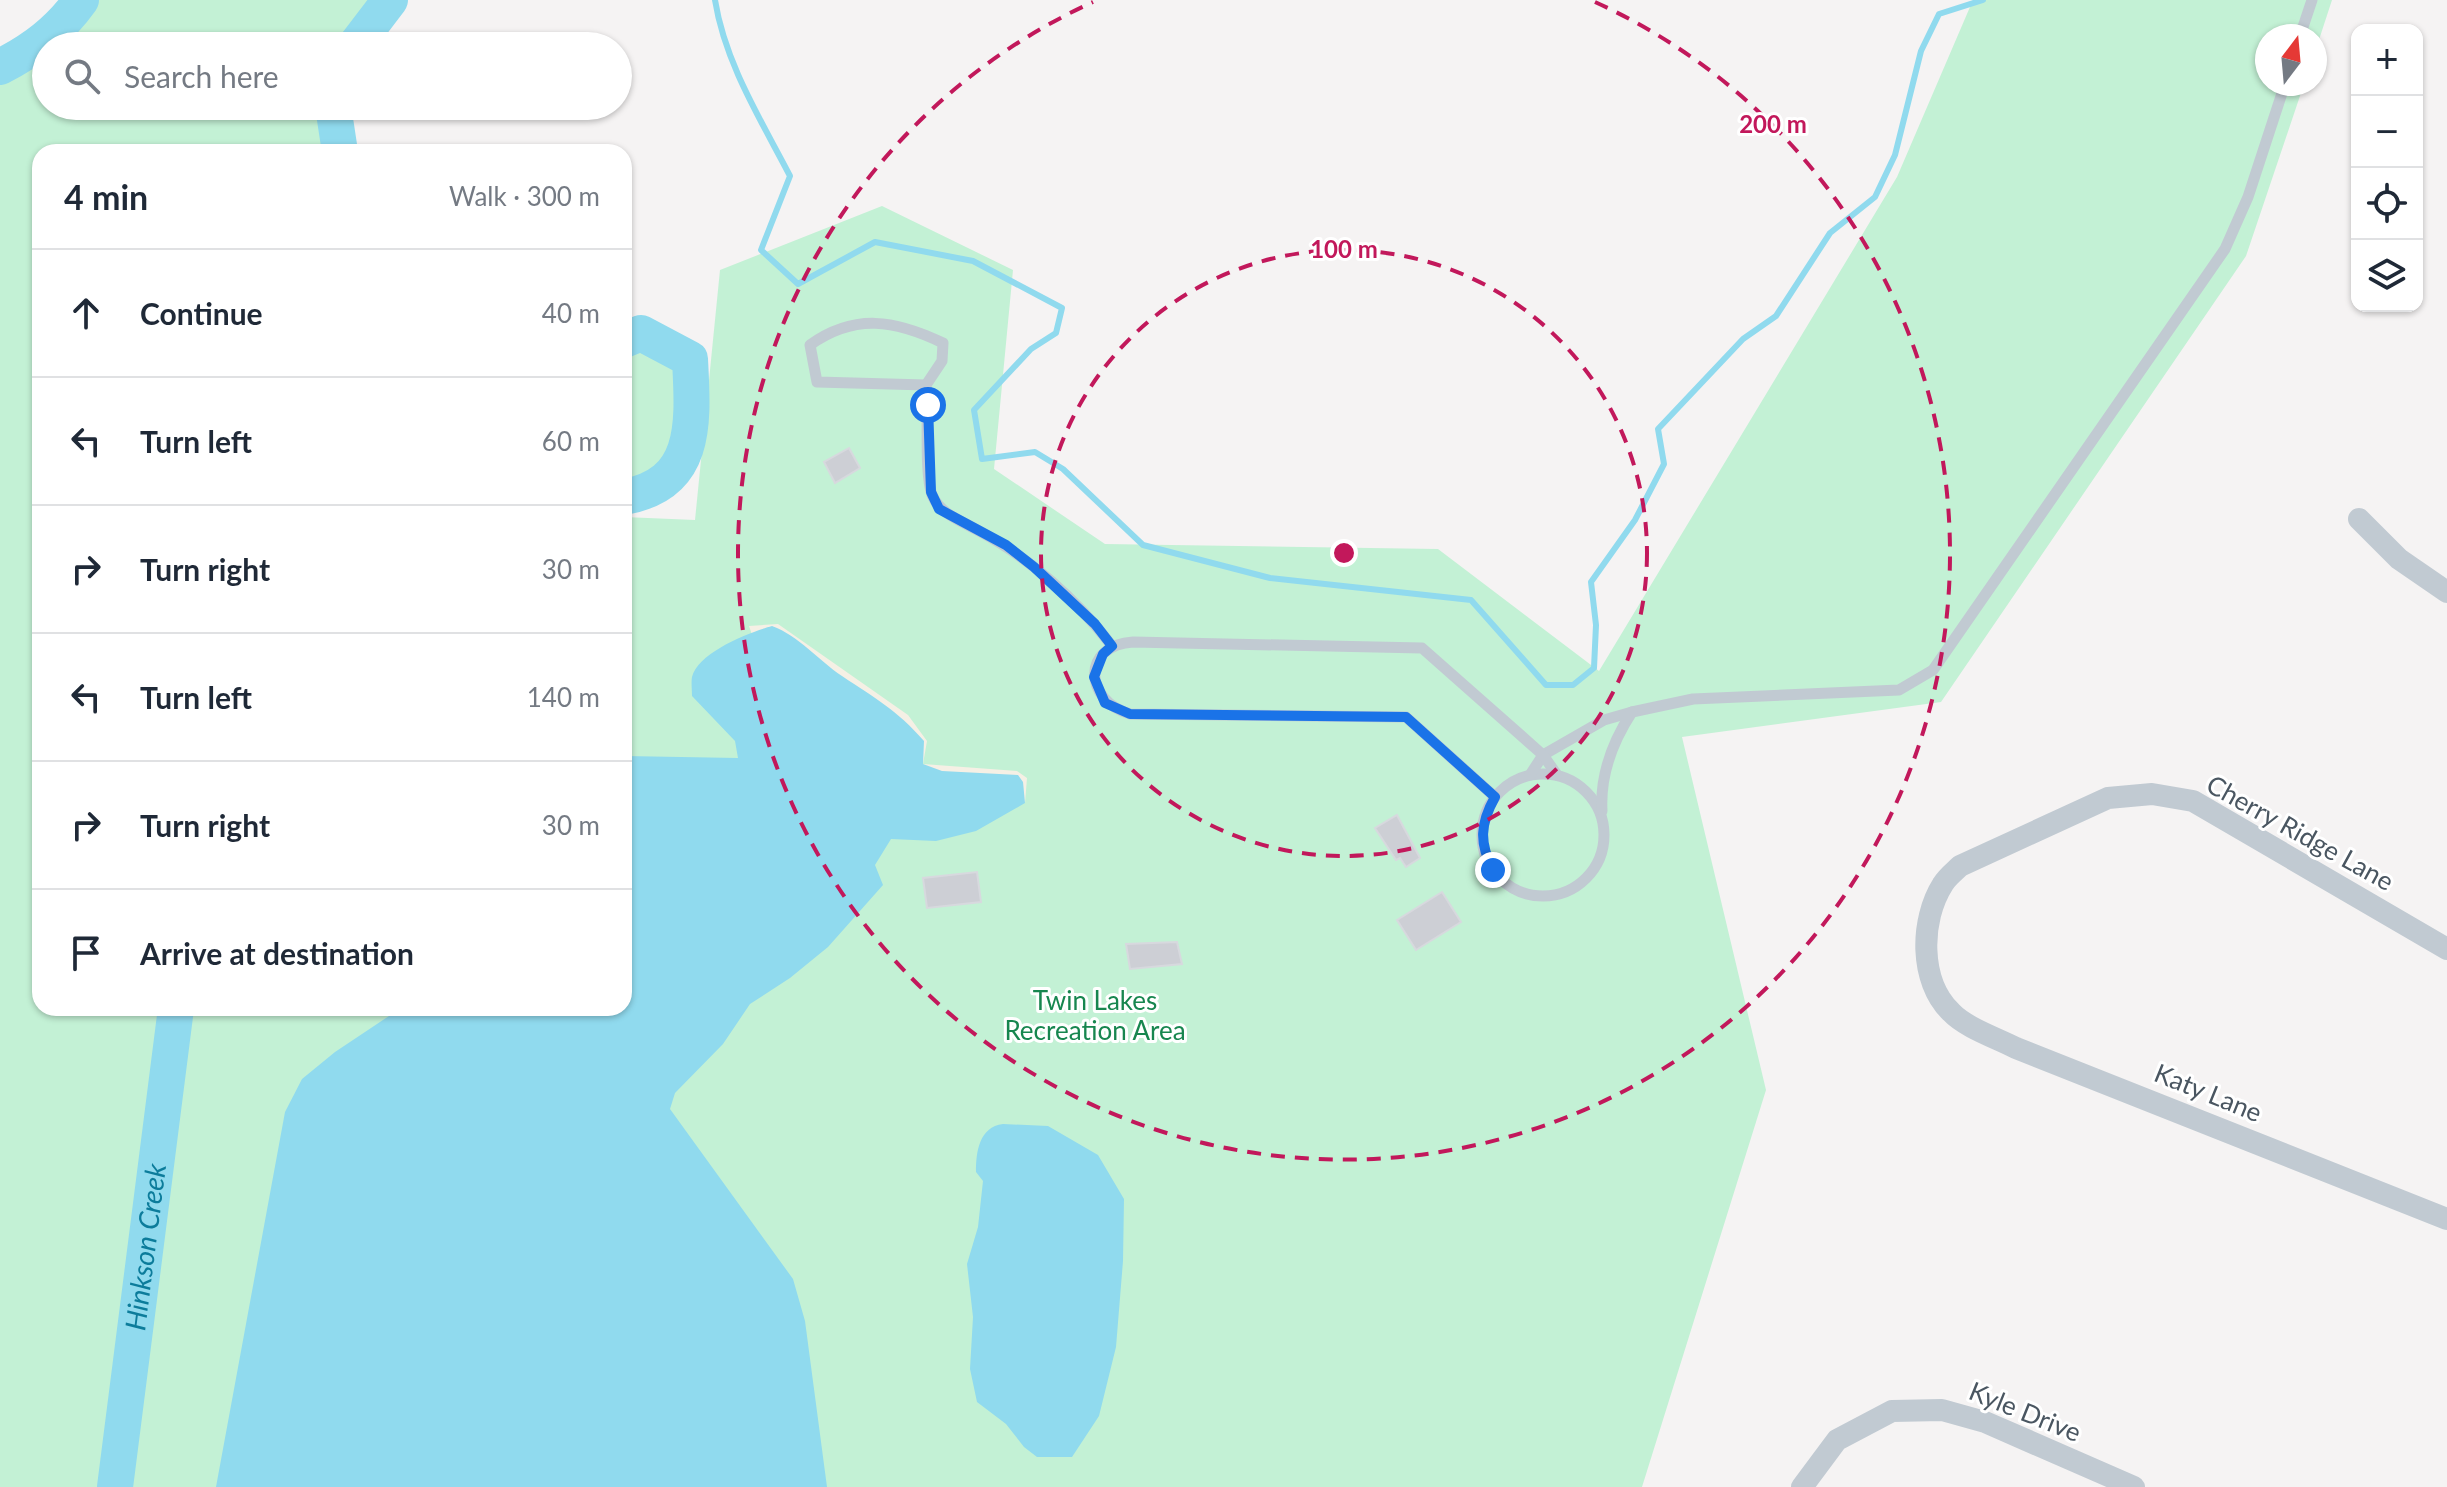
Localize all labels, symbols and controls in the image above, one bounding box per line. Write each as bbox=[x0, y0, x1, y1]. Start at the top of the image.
north arrow bbox=[2255, 24, 2327, 96]
map controls bbox=[2351, 24, 2423, 312]
button: + bbox=[2351, 24, 2423, 96]
search box bbox=[32, 32, 632, 120]
icon: search bbox=[60, 54, 104, 98]
text: Search here bbox=[124, 58, 279, 94]
button: − bbox=[2351, 96, 2423, 168]
text: 200 m bbox=[1739, 109, 1807, 138]
button: locate bbox=[2351, 168, 2423, 240]
text: 4 min bbox=[64, 176, 148, 217]
text: Walk · 300 m bbox=[449, 180, 600, 212]
text: 100 m bbox=[1310, 234, 1378, 263]
button: layers bbox=[2351, 240, 2423, 312]
icon: ahead bbox=[64, 291, 108, 335]
text: Continue bbox=[140, 295, 263, 331]
text: 40 m bbox=[542, 297, 600, 329]
route start bbox=[910, 387, 946, 423]
icon: left bbox=[64, 419, 108, 463]
text: Turn left bbox=[140, 423, 252, 459]
text: 60 m bbox=[542, 425, 600, 457]
centre of rings bbox=[1330, 539, 1358, 567]
icon: right bbox=[64, 547, 108, 591]
text: Turn right bbox=[140, 551, 270, 587]
text: 30 m bbox=[542, 553, 600, 585]
icon: left bbox=[64, 675, 108, 719]
text: Turn left bbox=[140, 679, 252, 715]
text: 140 m bbox=[527, 681, 600, 713]
street label: Cherry Ridge Lane bbox=[2201, 767, 2400, 897]
icon: right bbox=[64, 803, 108, 847]
text: Turn right bbox=[140, 807, 270, 843]
text: 30 m bbox=[542, 809, 600, 841]
route end bbox=[1475, 852, 1511, 888]
icon: arrive bbox=[64, 931, 108, 975]
text: Arrive at destination bbox=[140, 935, 414, 971]
park label: Twin Lakes Recreation Area bbox=[1004, 984, 1186, 1046]
street label: Katy Lane bbox=[2150, 1056, 2267, 1128]
water label: Hinkson Creek bbox=[117, 1161, 172, 1332]
street label: Kyle Drive bbox=[1965, 1374, 2086, 1448]

